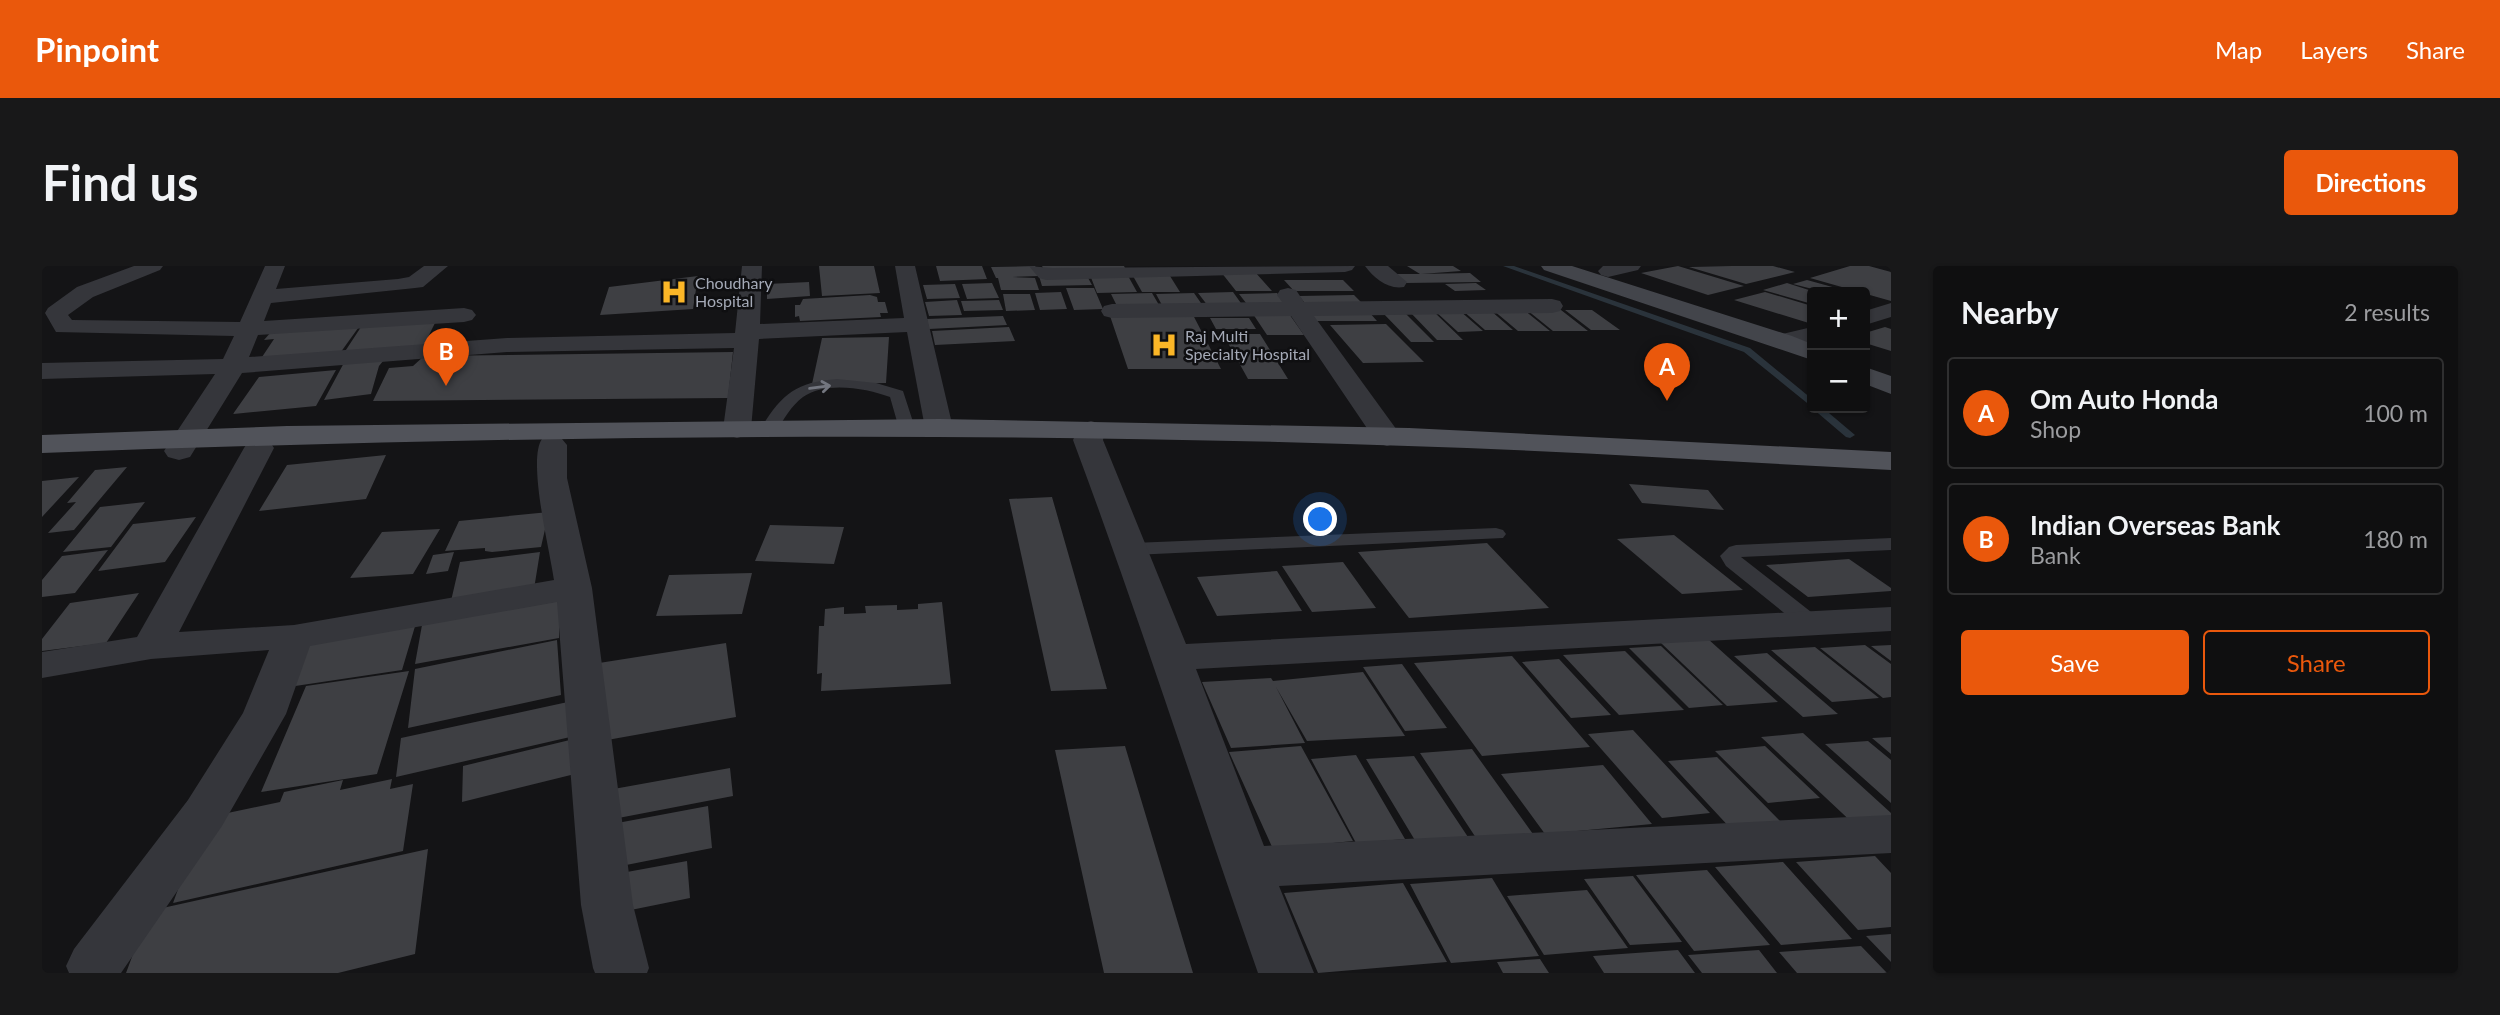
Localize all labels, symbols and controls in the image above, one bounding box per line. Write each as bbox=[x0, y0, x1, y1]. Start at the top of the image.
text: Pinpoint bbox=[35, 29, 159, 69]
text: Map bbox=[2215, 35, 2262, 64]
text: Layers bbox=[2300, 35, 2368, 64]
text: Share bbox=[2406, 35, 2465, 64]
button: Directions bbox=[2284, 150, 2458, 215]
text: Find us bbox=[42, 153, 199, 211]
place label: Choudhary Hospital bbox=[695, 273, 773, 310]
hospital icon: Choudhary Hospital bbox=[659, 277, 689, 307]
map controls bbox=[1807, 287, 1870, 413]
button: + bbox=[1807, 287, 1870, 350]
text: Nearby bbox=[1961, 294, 2059, 330]
text: 2 results bbox=[2344, 298, 2430, 326]
place label: Raj Multi Specialty Hospital bbox=[1185, 326, 1310, 363]
pin: B bbox=[423, 328, 469, 386]
hospital icon: Raj Multi Specialty Hospital bbox=[1149, 330, 1179, 360]
pin: A bbox=[1644, 343, 1690, 401]
button: − bbox=[1807, 350, 1870, 413]
one-way arrow bbox=[808, 381, 831, 394]
text: Om Auto Honda bbox=[2030, 383, 2218, 415]
text: A bbox=[1978, 399, 1994, 427]
text: 100 m bbox=[2363, 399, 2428, 427]
text: Shop bbox=[2030, 415, 2081, 443]
your location bbox=[1303, 502, 1337, 536]
text: Indian Overseas Bank bbox=[2030, 509, 2280, 541]
text: B bbox=[1978, 525, 1994, 553]
text: 180 m bbox=[2363, 525, 2428, 553]
text: Bank bbox=[2030, 541, 2081, 569]
button: Save bbox=[1961, 630, 2189, 695]
button: Share bbox=[2203, 630, 2430, 695]

